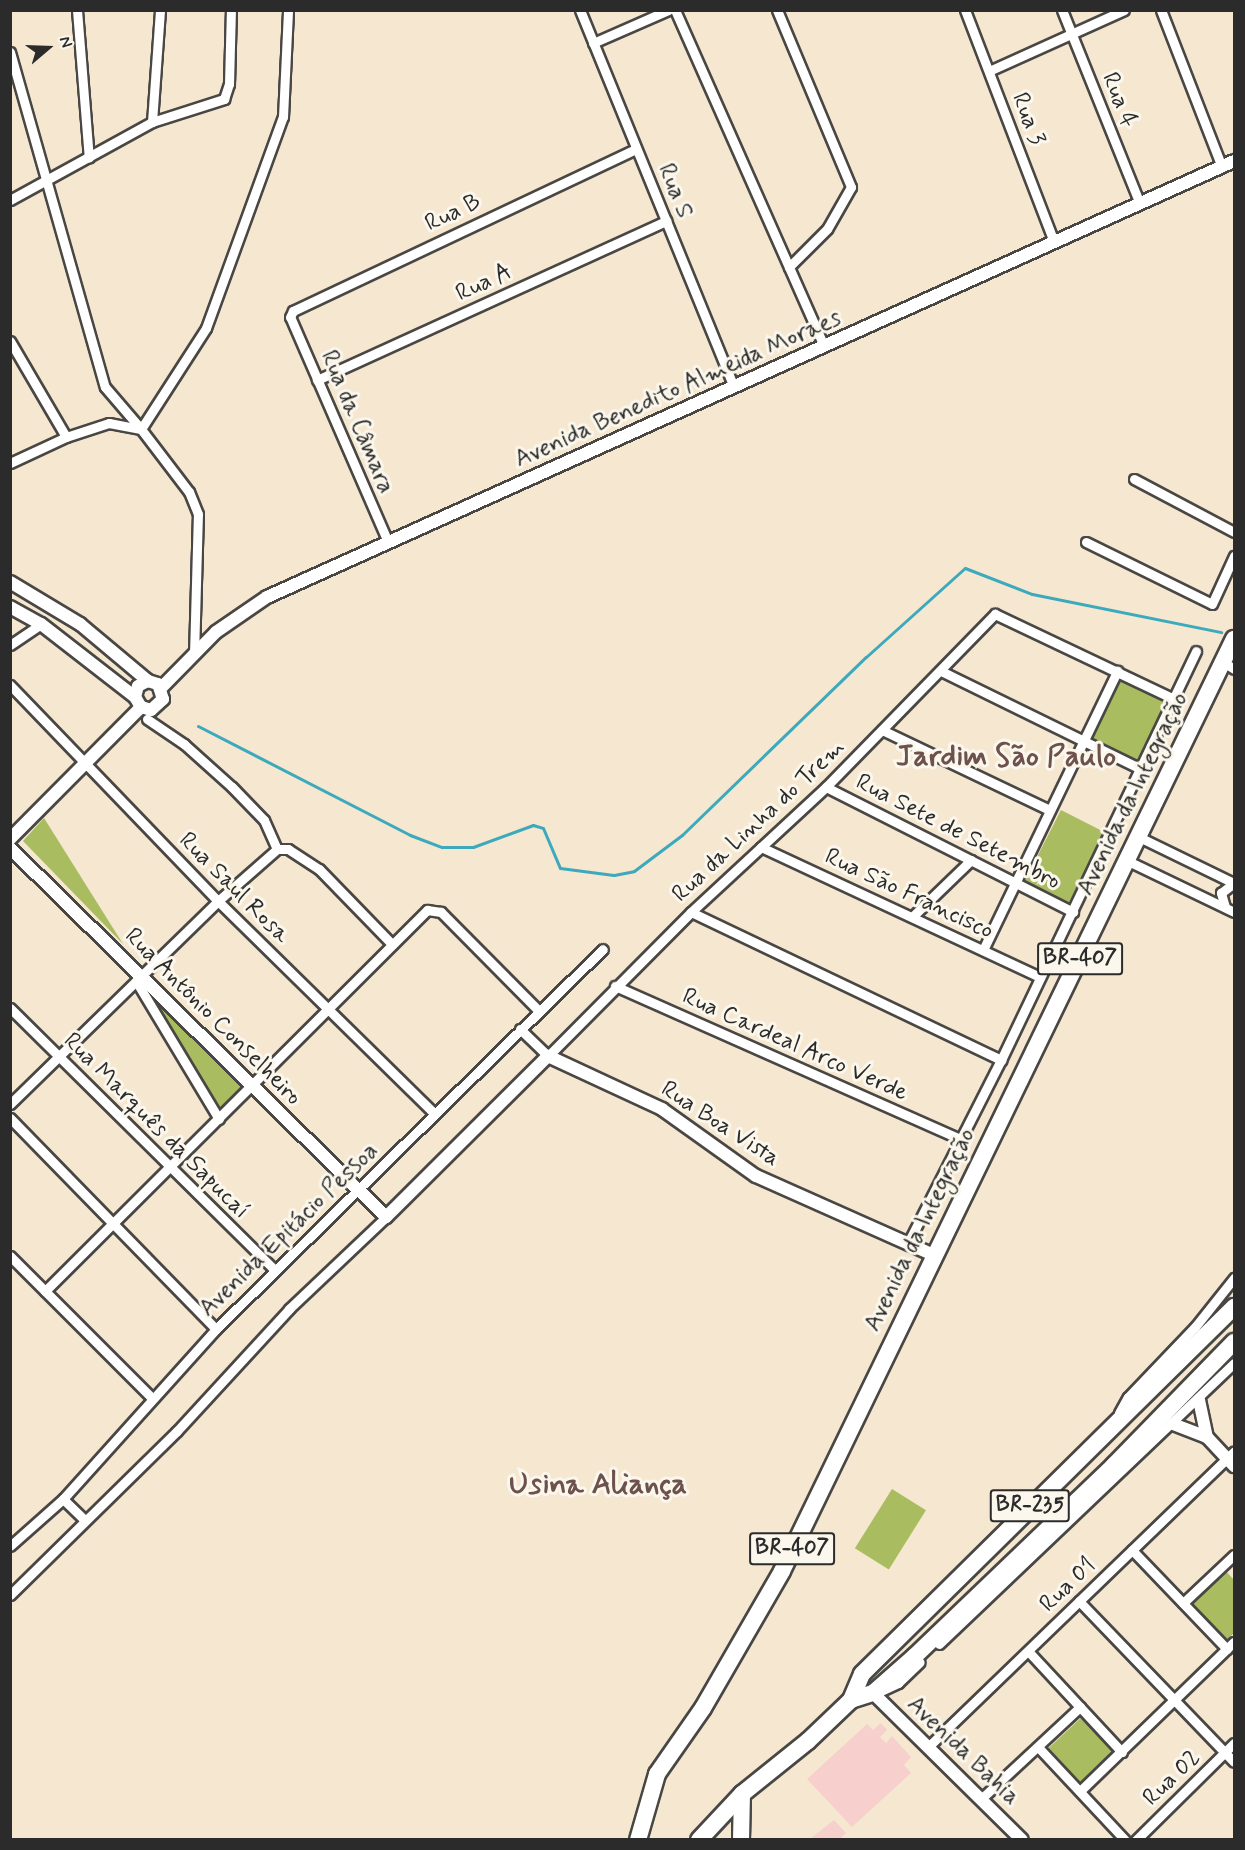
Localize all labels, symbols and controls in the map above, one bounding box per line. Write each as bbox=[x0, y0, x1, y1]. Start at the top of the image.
north arrow bbox=[18, 18, 78, 78]
text: N bbox=[54, 34, 77, 50]
street label: Rua 4 bbox=[1095, 68, 1143, 132]
street label: Rua 3 bbox=[1005, 89, 1051, 149]
street label: Rua S bbox=[651, 159, 699, 223]
street label: Rua B bbox=[421, 188, 485, 238]
street label: Rua A bbox=[451, 258, 517, 308]
street label: Avenida Benedito Almeida Moraes bbox=[512, 305, 844, 473]
street label: Rua da Câmara bbox=[314, 346, 400, 498]
street label: Avenida da Integração bbox=[1070, 685, 1196, 903]
street label: Rua da Linha do Trem bbox=[669, 736, 849, 906]
district label: Jardim São Paulo bbox=[899, 739, 1113, 775]
street label: Rua Sete de Setembro bbox=[851, 768, 1065, 896]
street label: Rua Saul Rosa bbox=[176, 830, 292, 946]
street label: Rua São Francisco bbox=[820, 842, 998, 946]
street label: Rua Antônio Conselheiro bbox=[118, 922, 308, 1112]
road number: BR-407 bbox=[1036, 940, 1124, 978]
street label: Rua Cardeal Arco Verde bbox=[678, 982, 912, 1108]
street label: Rua Marquês da Sapucaí bbox=[60, 1030, 252, 1222]
street label: Rua Boa Vista bbox=[655, 1075, 785, 1173]
street label: Avenida da Integração bbox=[857, 1121, 983, 1339]
street label: Avenida Epitácio Pessoa bbox=[194, 1137, 384, 1323]
district label: Usina Aliança bbox=[509, 1467, 687, 1503]
road number: BR-235 bbox=[990, 1487, 1070, 1525]
road number: BR-407 bbox=[748, 1530, 836, 1568]
street label: Rua 01 bbox=[1034, 1551, 1102, 1619]
street label: Avenida Bahia bbox=[900, 1690, 1026, 1812]
street label: Rua 02 bbox=[1137, 1744, 1207, 1812]

